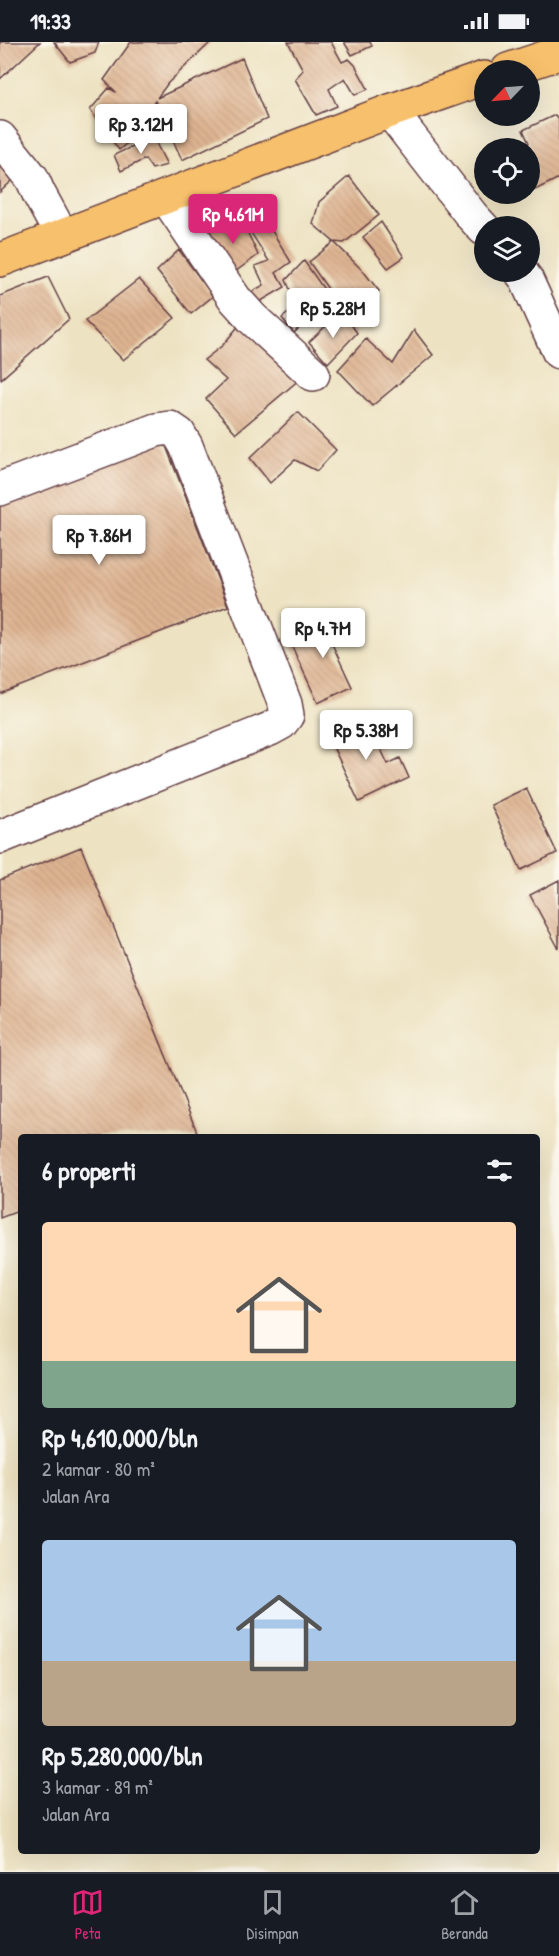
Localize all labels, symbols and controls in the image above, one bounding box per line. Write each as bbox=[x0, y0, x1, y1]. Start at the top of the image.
text: 19:33 bbox=[30, 6, 71, 36]
north arrow bbox=[474, 60, 540, 126]
map controls bbox=[474, 60, 540, 282]
pin: Rp 3.12M bbox=[79, 104, 203, 155]
text: Rp 3.12M bbox=[109, 110, 173, 137]
button: locate bbox=[474, 138, 540, 204]
pin: Rp 4.61M bbox=[171, 194, 295, 245]
text: Rp 4.61M bbox=[202, 200, 264, 227]
button: layers bbox=[474, 216, 540, 282]
pin: Rp 5.28M bbox=[271, 288, 395, 339]
text: Rp 5.28M bbox=[301, 294, 365, 321]
pin: Rp 7.86M bbox=[37, 515, 161, 566]
text: Rp 7.86M bbox=[67, 521, 131, 548]
pin: Rp 4.7M bbox=[268, 608, 378, 659]
text: Rp 4.7M bbox=[295, 614, 351, 641]
pin: Rp 5.38M bbox=[304, 710, 428, 761]
text: Rp 5.38M bbox=[334, 716, 398, 743]
text: 6 properti bbox=[42, 1153, 136, 1188]
icon: filters bbox=[483, 1154, 516, 1187]
icon: home bbox=[225, 1261, 333, 1369]
text: Rp 4,610,000/bln bbox=[42, 1420, 198, 1455]
text: 2 kamar · 80 m² bbox=[42, 1455, 155, 1482]
text: Jalan Ara bbox=[42, 1482, 109, 1509]
icon: home bbox=[225, 1579, 333, 1687]
text: Rp 5,280,000/bln bbox=[42, 1738, 203, 1773]
text: 3 kamar · 89 m² bbox=[42, 1773, 153, 1800]
text: Jalan Ara bbox=[42, 1800, 109, 1827]
tab: Peta bbox=[71, 1886, 104, 1944]
tab: Disimpan bbox=[247, 1886, 299, 1944]
tab: Beranda bbox=[441, 1886, 488, 1944]

